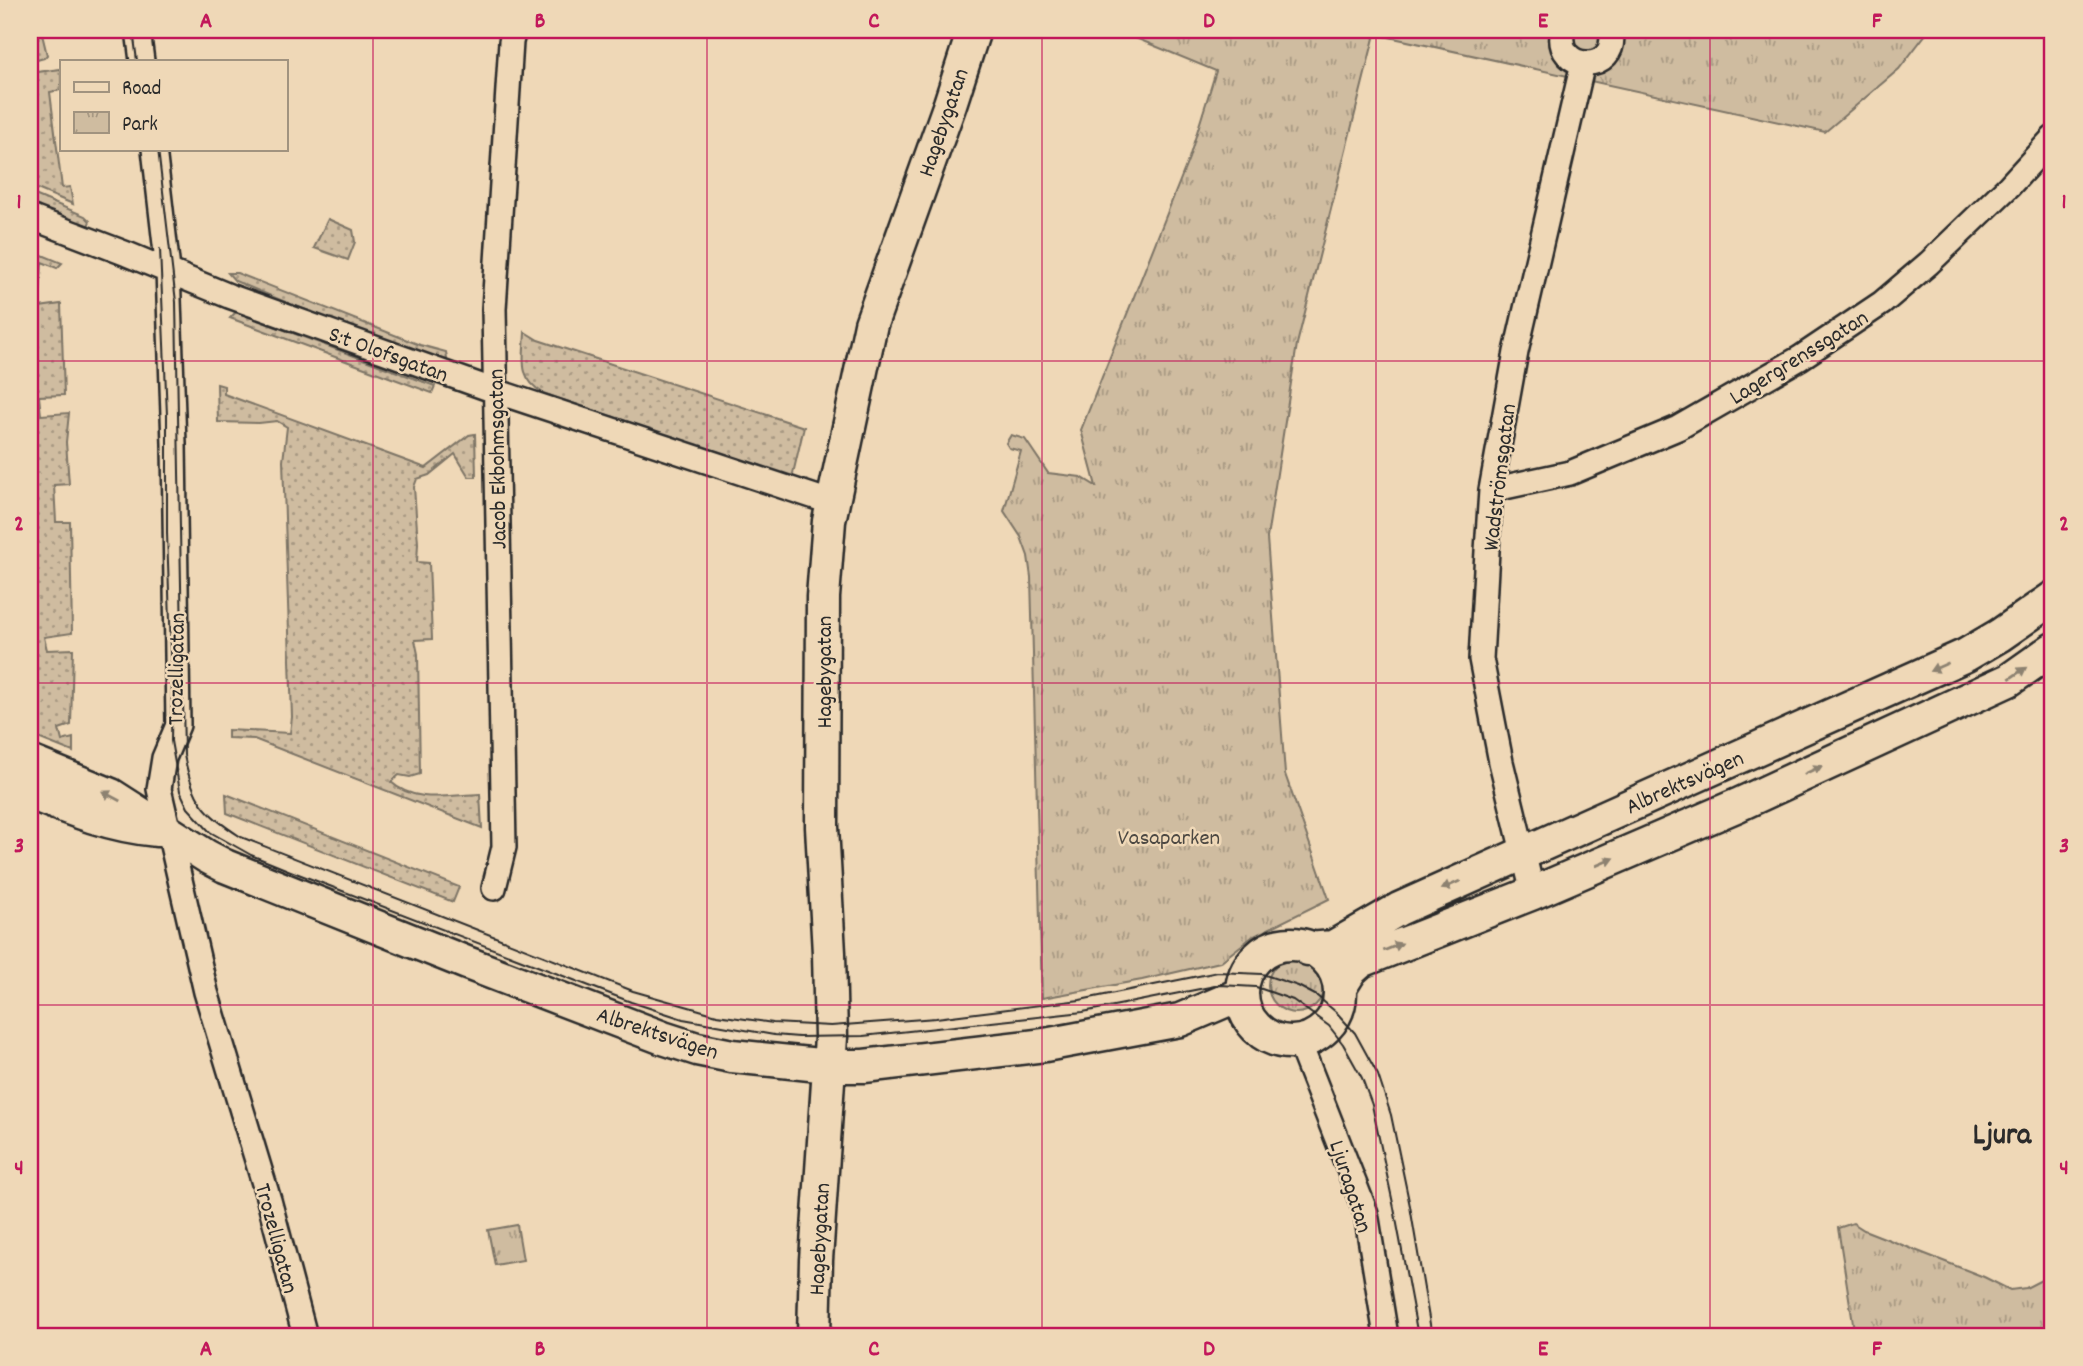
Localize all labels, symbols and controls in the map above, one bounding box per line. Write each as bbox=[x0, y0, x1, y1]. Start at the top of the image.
text: A bbox=[200, 6, 212, 39]
text: B bbox=[535, 6, 546, 39]
text: C bbox=[868, 6, 880, 39]
text: D bbox=[1203, 6, 1215, 39]
text: E bbox=[1538, 6, 1549, 39]
text: F bbox=[1872, 6, 1883, 39]
legend bbox=[60, 60, 287, 150]
street label: Hagebygatan bbox=[911, 64, 979, 182]
text: Road bbox=[122, 75, 161, 105]
text: Park bbox=[122, 111, 158, 141]
text: 1 bbox=[16, 187, 22, 220]
text: 1 bbox=[2061, 187, 2067, 220]
street label: Lagergrenssgatan bbox=[1724, 303, 1876, 415]
street label: S:t Olofsgatan bbox=[323, 319, 452, 393]
street label: Jacob Ekbohmsgatan bbox=[481, 368, 518, 550]
street label: Wadströmsgatan bbox=[1476, 402, 1527, 553]
text: 2 bbox=[14, 509, 24, 542]
text: 2 bbox=[2059, 509, 2069, 542]
street label: Trozelligatan bbox=[161, 612, 196, 726]
street label: Hagebygatan bbox=[810, 616, 843, 728]
one-way arrow bbox=[1929, 661, 1949, 673]
one-way arrow bbox=[2008, 667, 2028, 680]
street label: Albrektsvägen bbox=[1621, 743, 1750, 825]
one-way arrow bbox=[1802, 764, 1823, 775]
one-way arrow bbox=[101, 791, 121, 802]
park label: Vasaparken bbox=[1118, 823, 1220, 856]
text: 3 bbox=[14, 831, 24, 864]
text: 3 bbox=[2059, 831, 2069, 864]
one-way arrow bbox=[1594, 857, 1615, 868]
one-way arrow bbox=[1441, 880, 1461, 891]
one-way arrow bbox=[1383, 941, 1404, 952]
street label: Albrektsvägen bbox=[592, 1000, 722, 1071]
district label: Ljura bbox=[1973, 1116, 2032, 1159]
street label: Ljuragatan bbox=[1318, 1137, 1379, 1238]
text: 4 bbox=[14, 1153, 24, 1186]
text: 4 bbox=[2059, 1153, 2069, 1186]
street label: Trozelligatan bbox=[244, 1180, 305, 1298]
street label: Hagebygatan bbox=[802, 1182, 841, 1296]
text: A bbox=[200, 1334, 212, 1366]
text: B bbox=[535, 1334, 546, 1366]
text: C bbox=[868, 1334, 880, 1366]
text: D bbox=[1203, 1334, 1215, 1366]
text: E bbox=[1538, 1334, 1549, 1366]
text: F bbox=[1872, 1334, 1883, 1366]

